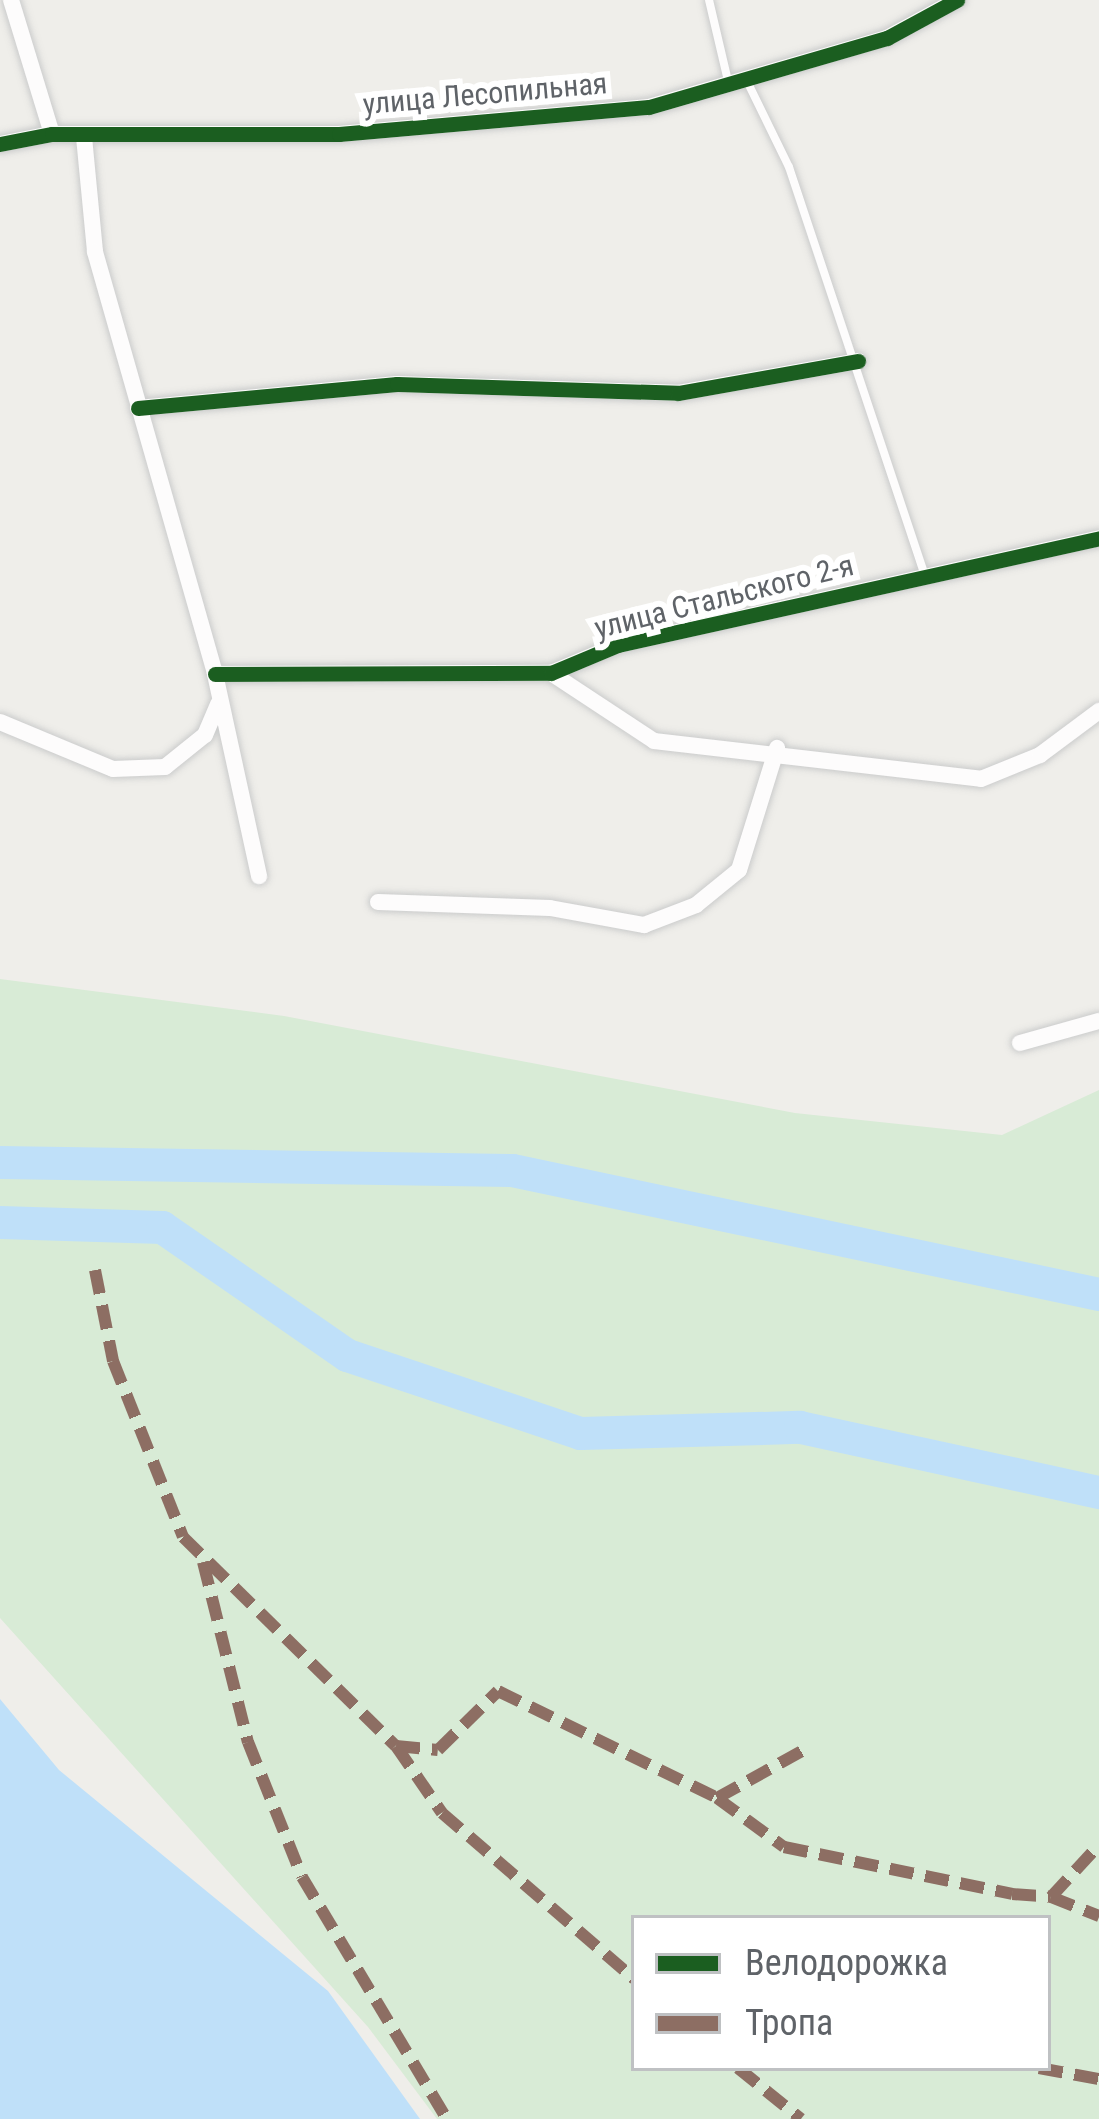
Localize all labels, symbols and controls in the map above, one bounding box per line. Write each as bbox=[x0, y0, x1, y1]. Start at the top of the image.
street label: улица Лесопильная bbox=[361, 65, 609, 123]
street label: улица Стальского 2-я bbox=[591, 547, 857, 647]
legend bbox=[631, 1915, 1051, 2071]
text: Велодорожка bbox=[745, 1942, 948, 1984]
text: Тропа bbox=[745, 2002, 833, 2044]

